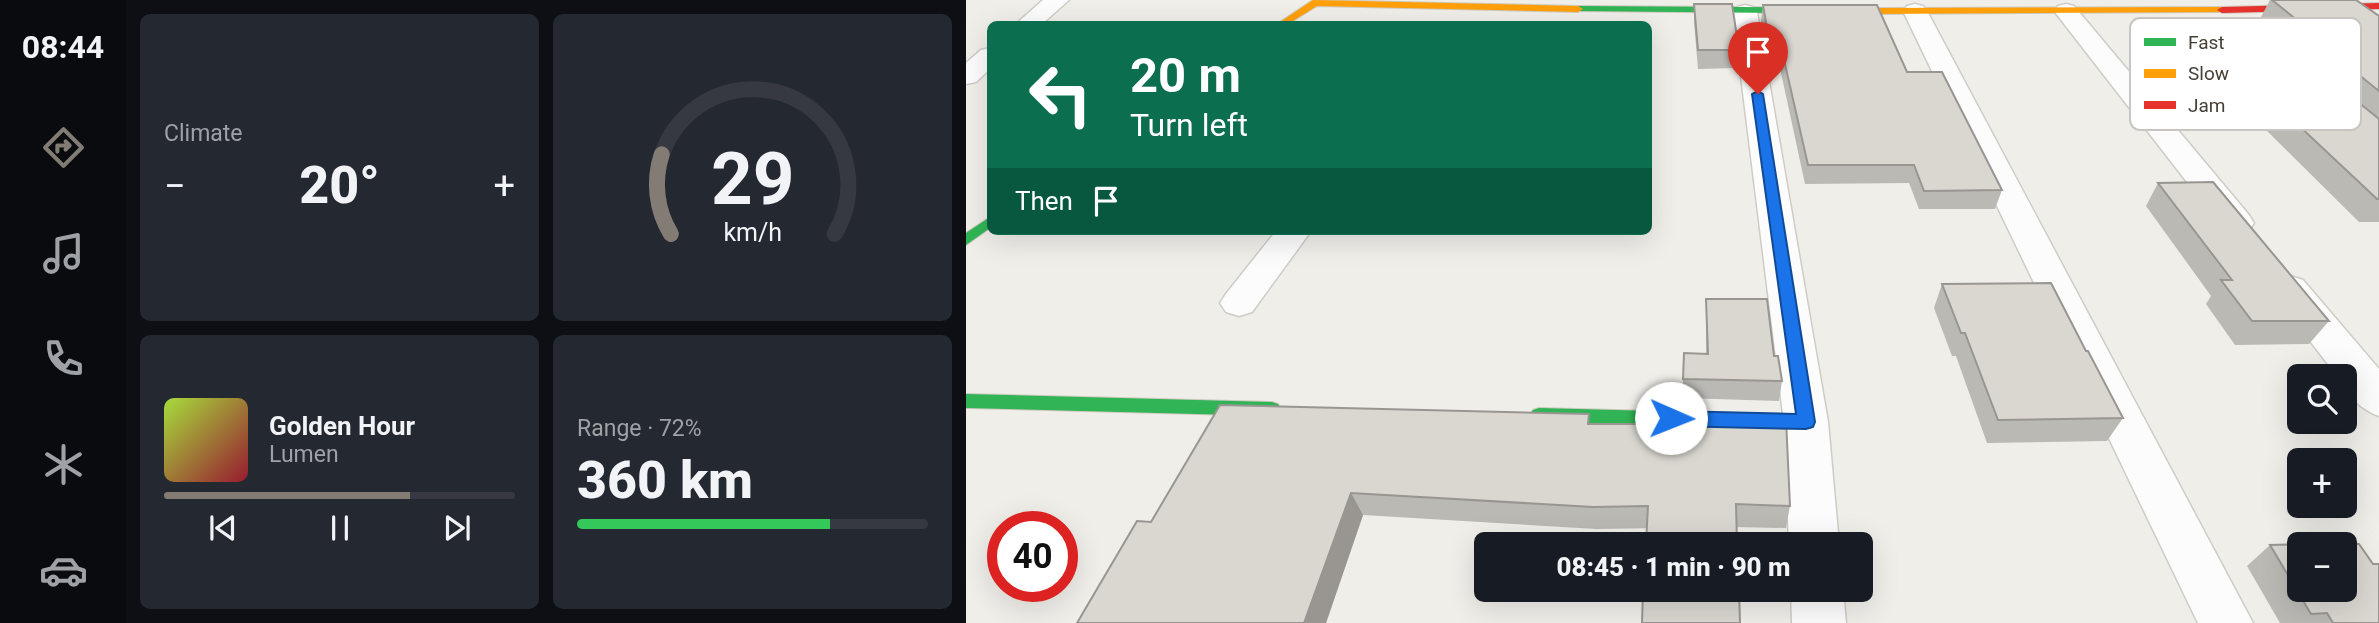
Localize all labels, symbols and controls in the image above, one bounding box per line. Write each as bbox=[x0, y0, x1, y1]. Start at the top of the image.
legend bbox=[2130, 18, 2361, 130]
pin bbox=[1728, 22, 1788, 94]
text: 08:44 bbox=[22, 28, 104, 66]
text: Fast bbox=[2188, 31, 2225, 54]
icon: arrive bbox=[1739, 33, 1777, 71]
text: 20 m bbox=[1130, 47, 1241, 104]
icon: left bbox=[1015, 49, 1106, 140]
text: Slow bbox=[2188, 62, 2229, 85]
text: Jam bbox=[2188, 94, 2225, 117]
text: Turn left bbox=[1130, 106, 1248, 144]
text: Climate bbox=[164, 120, 243, 147]
icon: directions bbox=[39, 123, 88, 172]
text: 29 bbox=[711, 136, 794, 222]
text: 20° bbox=[299, 155, 380, 216]
text: − bbox=[164, 164, 186, 208]
text: + bbox=[493, 164, 515, 208]
icon: arrive bbox=[1087, 182, 1125, 220]
text: Then bbox=[1015, 186, 1073, 216]
text: km/h bbox=[723, 217, 782, 246]
icon: music bbox=[39, 229, 88, 278]
icon: phone bbox=[39, 334, 88, 383]
map controls bbox=[2287, 364, 2357, 602]
button: search bbox=[2287, 364, 2357, 434]
position arrow bbox=[1634, 381, 1708, 455]
text: Golden Hour bbox=[269, 411, 415, 441]
text: Range · 72% bbox=[577, 415, 702, 442]
icon: climate bbox=[39, 440, 88, 489]
text: Lumen bbox=[269, 441, 339, 468]
button: + bbox=[2287, 448, 2357, 518]
text: 360 km bbox=[577, 450, 753, 511]
icon: previous bbox=[204, 509, 242, 547]
icon: pause bbox=[321, 509, 359, 547]
icon: next bbox=[438, 509, 476, 547]
speed limit sign: 40 bbox=[987, 511, 1078, 602]
button: − bbox=[2287, 532, 2357, 602]
icon: car bbox=[39, 546, 88, 595]
text: 08:45 · 1 min · 90 m bbox=[1556, 552, 1791, 582]

